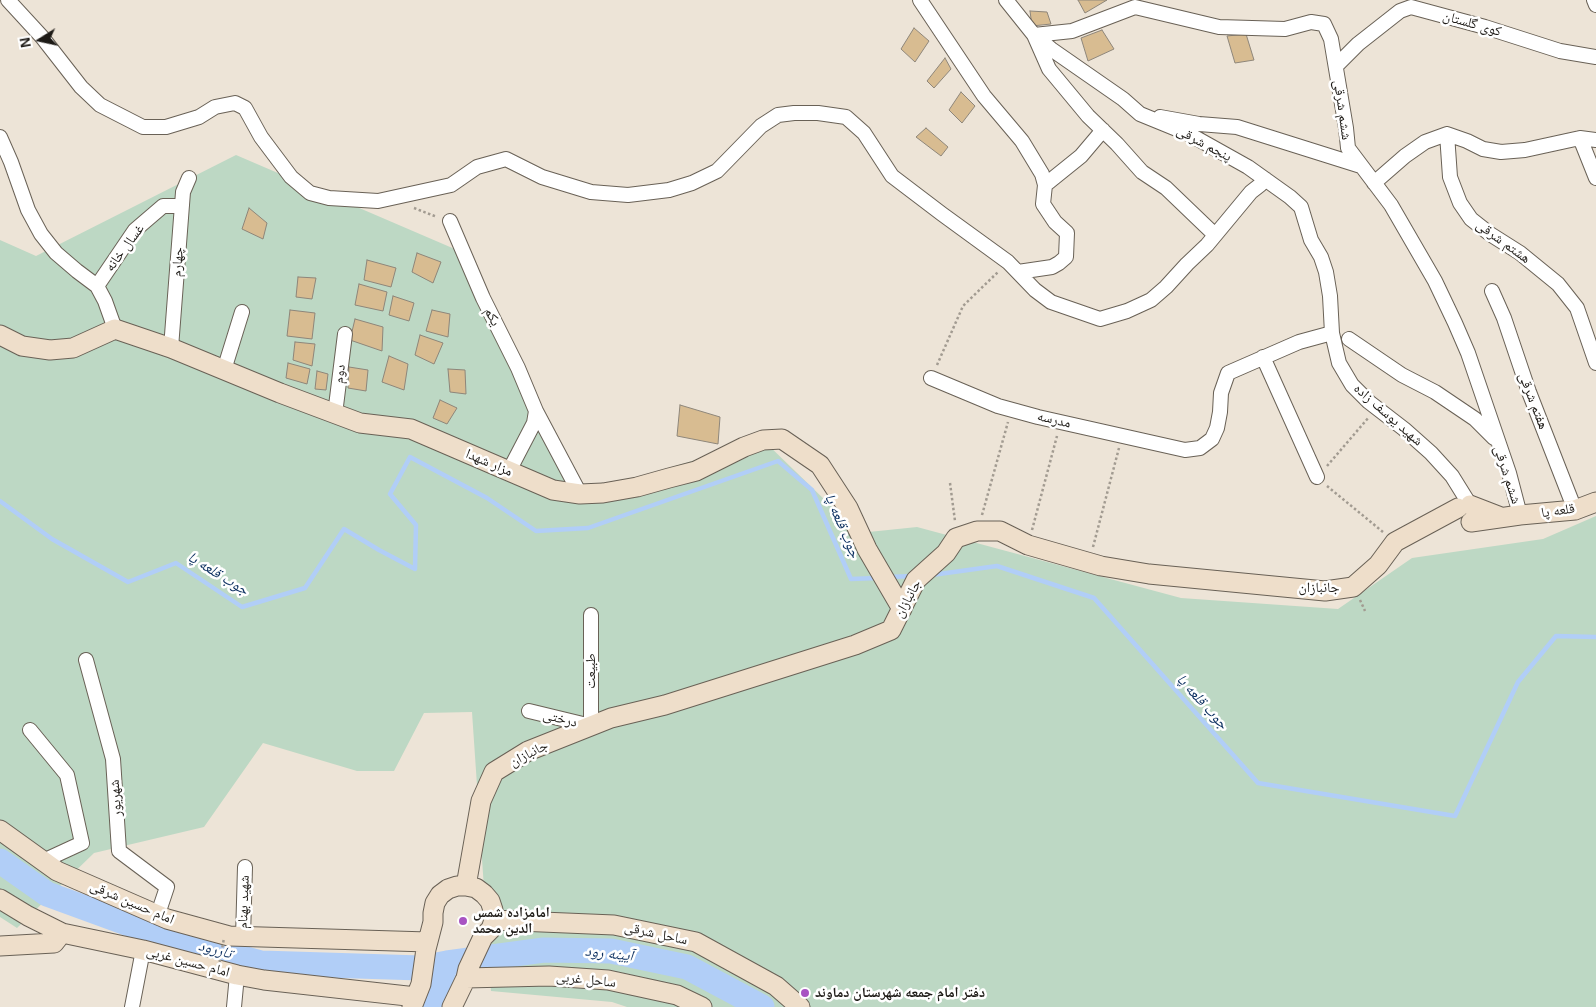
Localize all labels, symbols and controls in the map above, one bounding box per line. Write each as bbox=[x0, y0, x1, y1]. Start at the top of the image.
street label: کوی گلستان bbox=[1441, 8, 1503, 40]
north arrow bbox=[15, 15, 65, 65]
text: N bbox=[16, 36, 34, 49]
street label: ششم شرقی bbox=[1329, 79, 1355, 141]
street label: پنجم شرقی bbox=[1174, 123, 1234, 165]
street label: هشتم شرقی bbox=[1473, 217, 1533, 267]
street label: غسال خانه bbox=[102, 221, 148, 275]
street label: چهارم bbox=[169, 246, 187, 278]
street label: یکم bbox=[480, 305, 504, 329]
street label: دوم bbox=[330, 363, 350, 385]
street label: هفتم شرقی bbox=[1515, 370, 1551, 432]
street label: شهید یوسف زاده bbox=[1350, 380, 1426, 450]
street label: مدرسه bbox=[1036, 408, 1072, 432]
street label: ششم شرقی bbox=[1490, 444, 1524, 506]
street label: مزار شهدا bbox=[463, 446, 515, 480]
water label: جوب قلعه پا bbox=[820, 491, 864, 561]
street label: قلعه پا bbox=[1540, 500, 1576, 522]
water label: جوب قلعه پا bbox=[184, 548, 252, 600]
street label: جانبازان bbox=[891, 577, 925, 621]
street label: جانبازان bbox=[1299, 580, 1339, 596]
street label: طبیعت bbox=[583, 653, 599, 689]
water label: جوب قلعه پا bbox=[1172, 671, 1232, 733]
street label: درختی bbox=[541, 707, 579, 731]
street label: جانبازان bbox=[507, 737, 551, 771]
street label: شهریور bbox=[106, 779, 126, 817]
street label: شهید بهنام bbox=[235, 875, 253, 929]
street label: امام حسین شرقی bbox=[87, 878, 177, 928]
place label: امامزاده شمس الدین محمد bbox=[473, 905, 550, 938]
marker: امامزاده شمس الدین محمد bbox=[457, 915, 469, 927]
street label: ساحل شرقی bbox=[623, 919, 689, 949]
water label: تاررود bbox=[196, 937, 234, 963]
street label: امام حسین غربی bbox=[145, 943, 231, 981]
water label: آیینه رود bbox=[584, 943, 634, 965]
street label: ساحل غربی bbox=[555, 969, 617, 991]
place label: دفتر امام جمعه شهرستان دماوند bbox=[815, 985, 985, 1001]
marker: دفتر امام جمعه شهرستان دماوند bbox=[799, 987, 811, 999]

